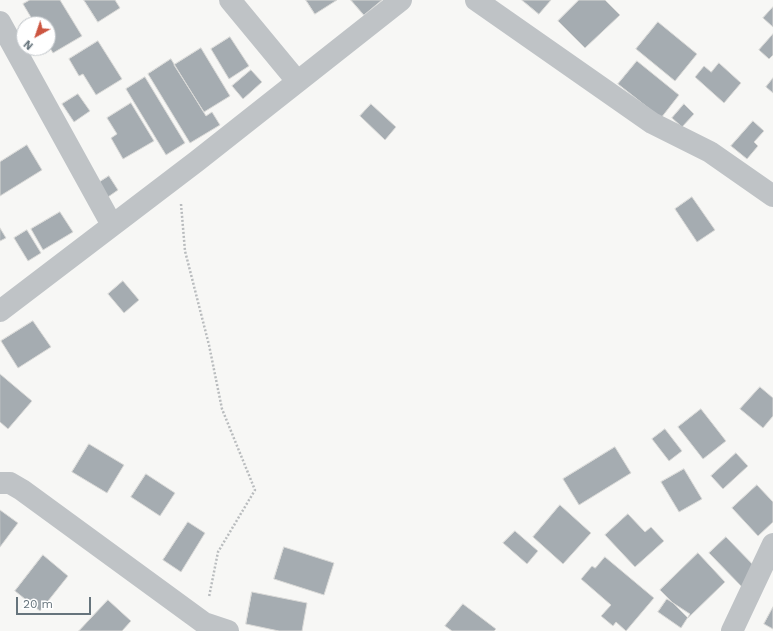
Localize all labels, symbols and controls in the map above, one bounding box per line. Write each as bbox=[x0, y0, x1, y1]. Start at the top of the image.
north arrow bbox=[16, 16, 56, 56]
text: N bbox=[21, 37, 36, 52]
scale bar bbox=[18, 589, 93, 615]
text: 20 m bbox=[23, 597, 53, 611]

